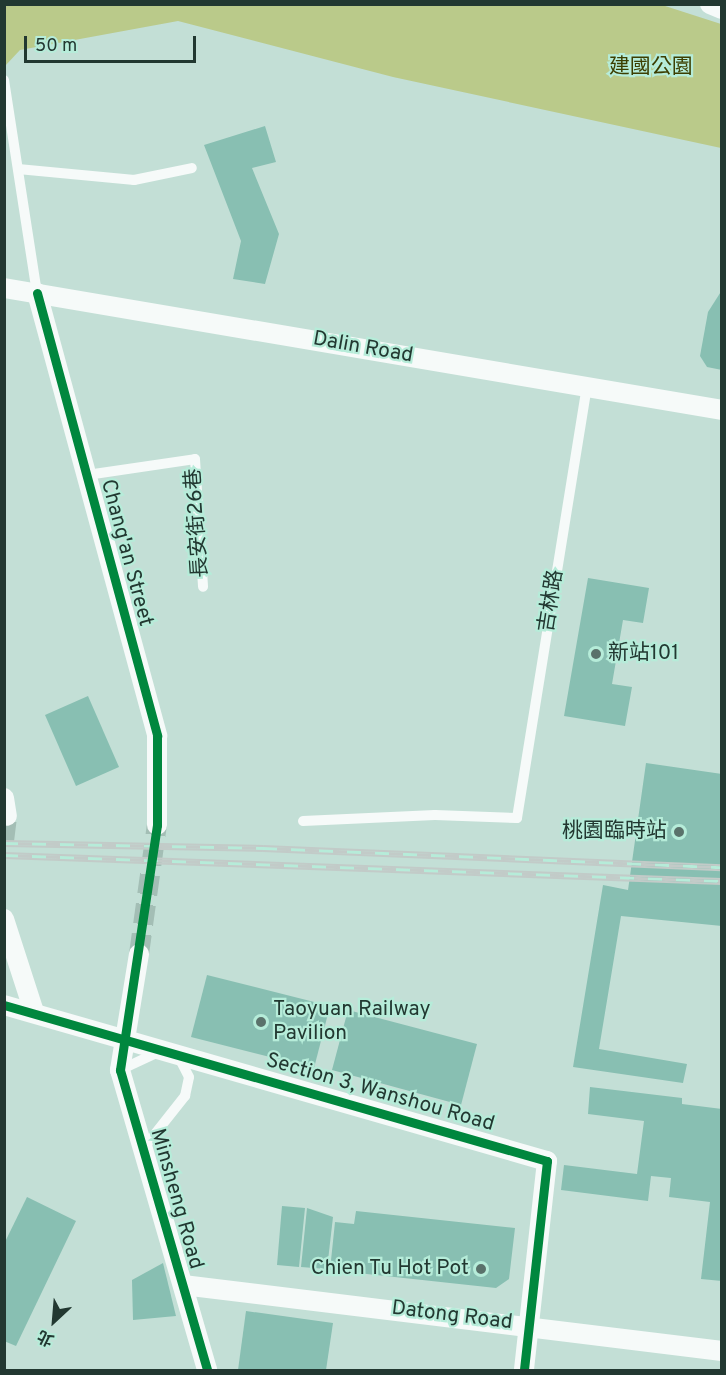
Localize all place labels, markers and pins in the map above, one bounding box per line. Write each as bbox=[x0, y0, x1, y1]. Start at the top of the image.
place label: 新站101 bbox=[608, 641, 679, 667]
marker: 新站101 bbox=[589, 647, 603, 661]
place label: 桃園臨時站 bbox=[562, 819, 667, 845]
marker: 桃園臨時站 bbox=[672, 825, 686, 839]
place label: Taoyuan Railway Pavilion bbox=[273, 997, 431, 1047]
marker: Taoyuan Railway Pavilion bbox=[254, 1015, 268, 1029]
place label: Chien Tu Hot Pot bbox=[310, 1256, 469, 1282]
marker: Chien Tu Hot Pot bbox=[474, 1262, 488, 1276]

